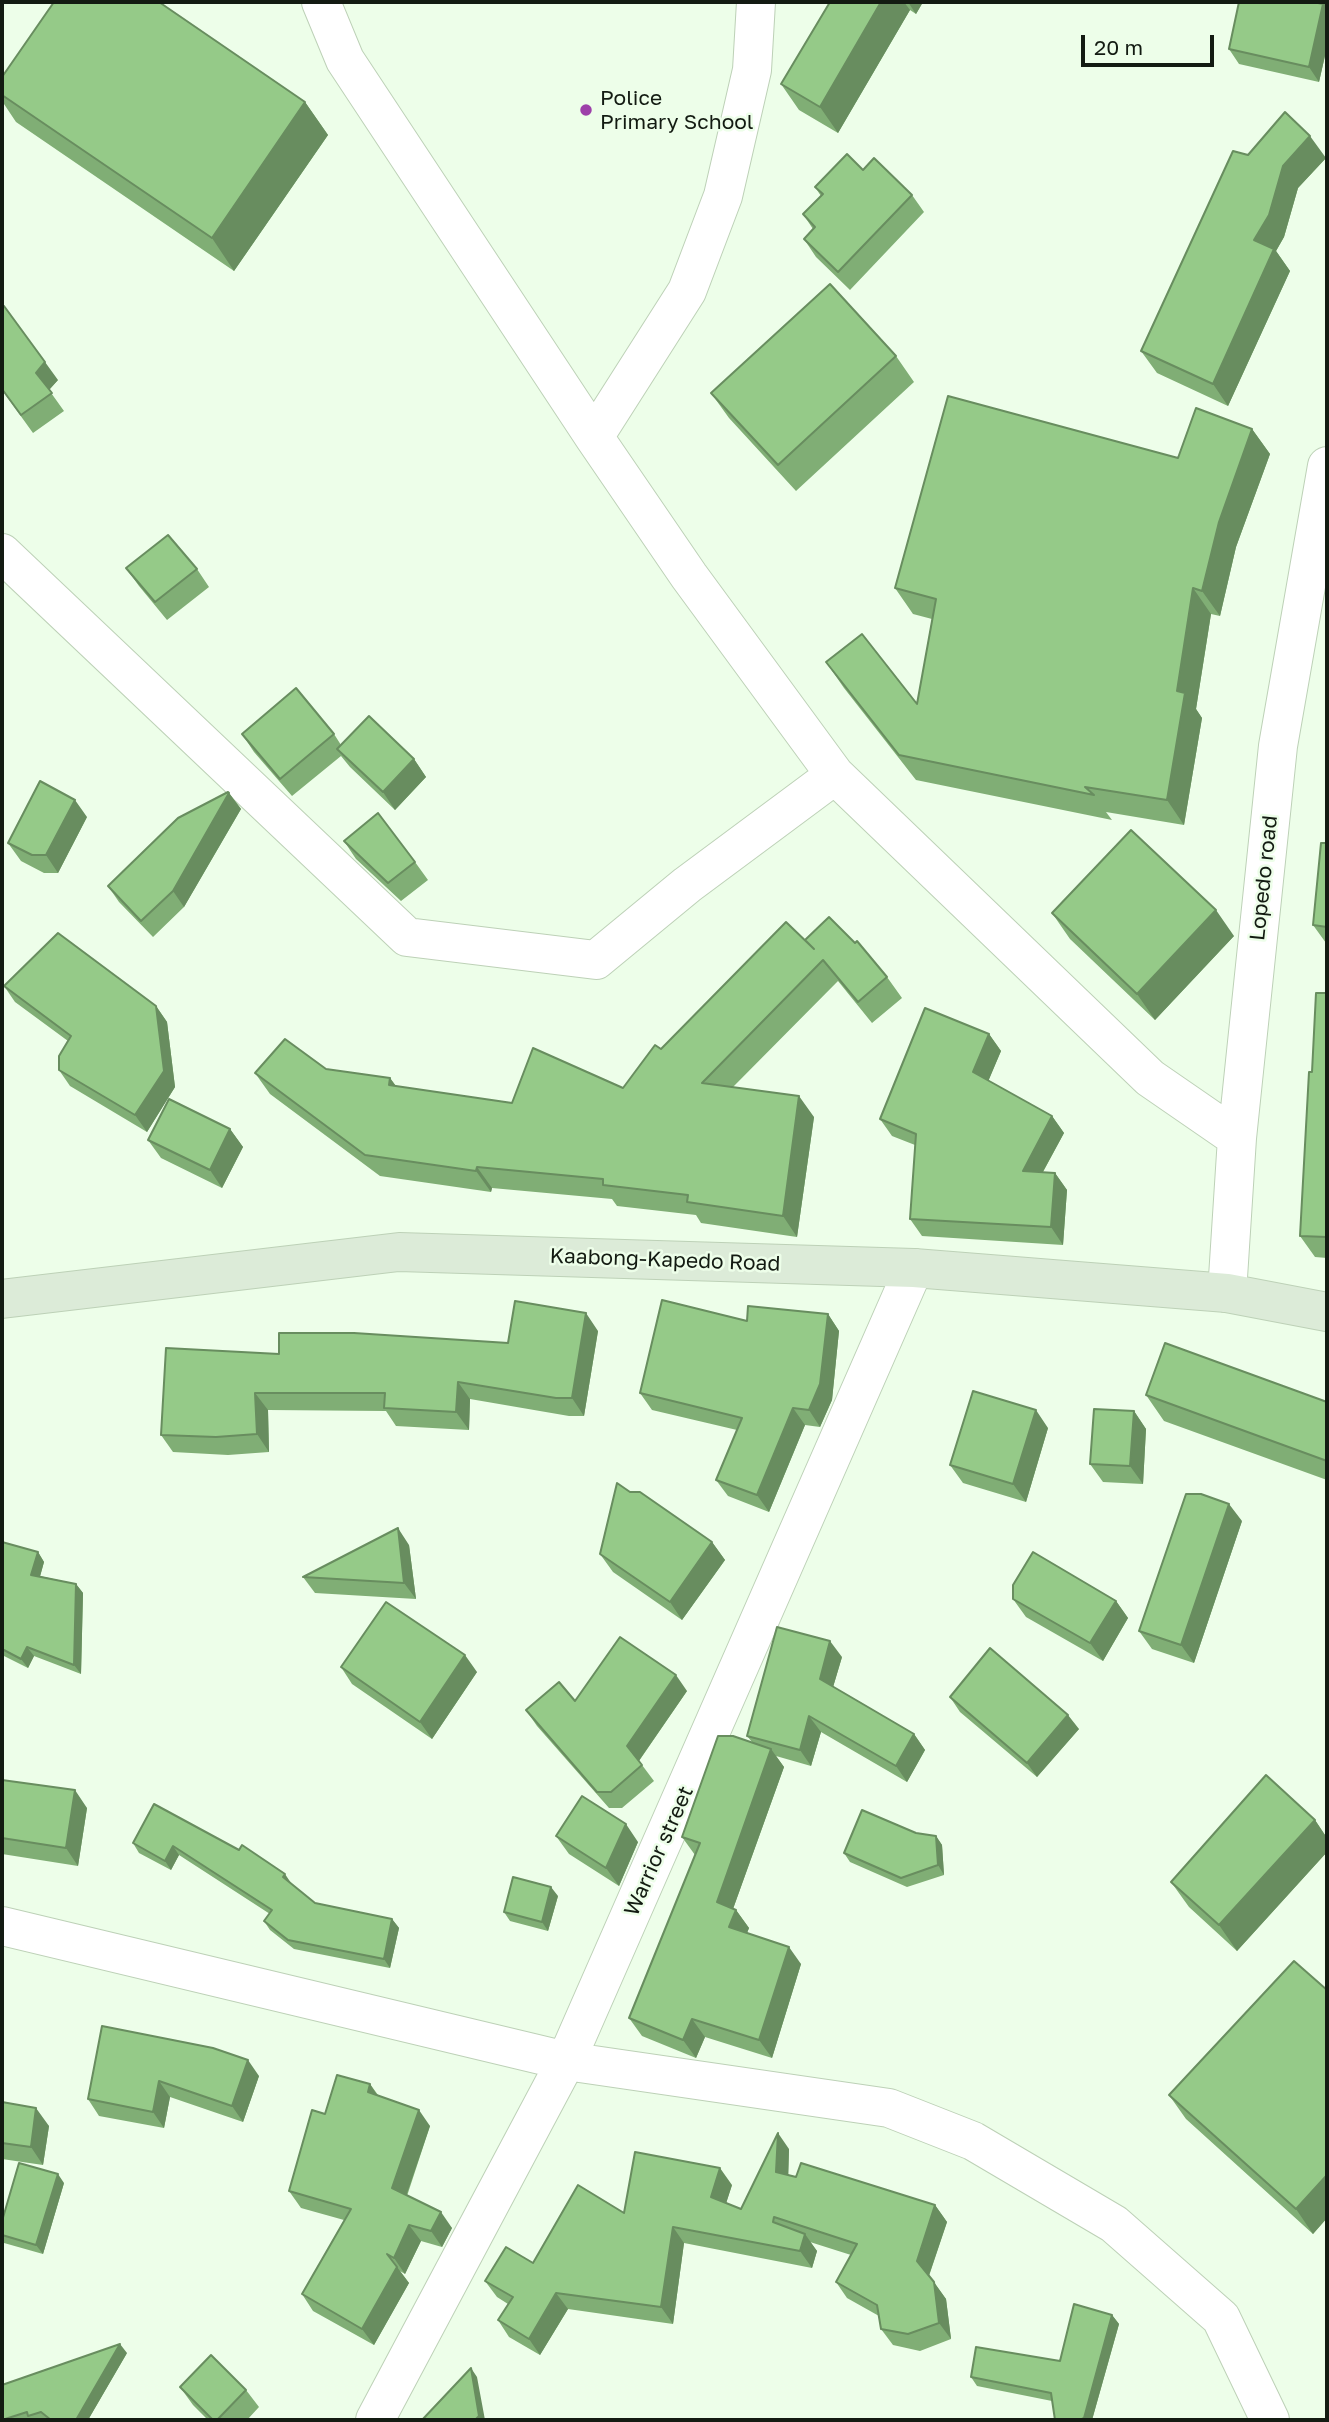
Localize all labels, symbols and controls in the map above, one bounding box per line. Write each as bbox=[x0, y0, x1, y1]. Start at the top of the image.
scale bar bbox=[1084, 21, 1217, 65]
text: 20 m bbox=[1094, 34, 1143, 60]
place label: Police Primary School bbox=[600, 85, 754, 135]
marker: Police Primary School bbox=[578, 102, 594, 118]
street label: Lopedo road bbox=[1245, 814, 1283, 942]
street label: Kaabong-Kapedo Road bbox=[549, 1243, 781, 1277]
street label: Warrior street bbox=[619, 1782, 699, 1920]

